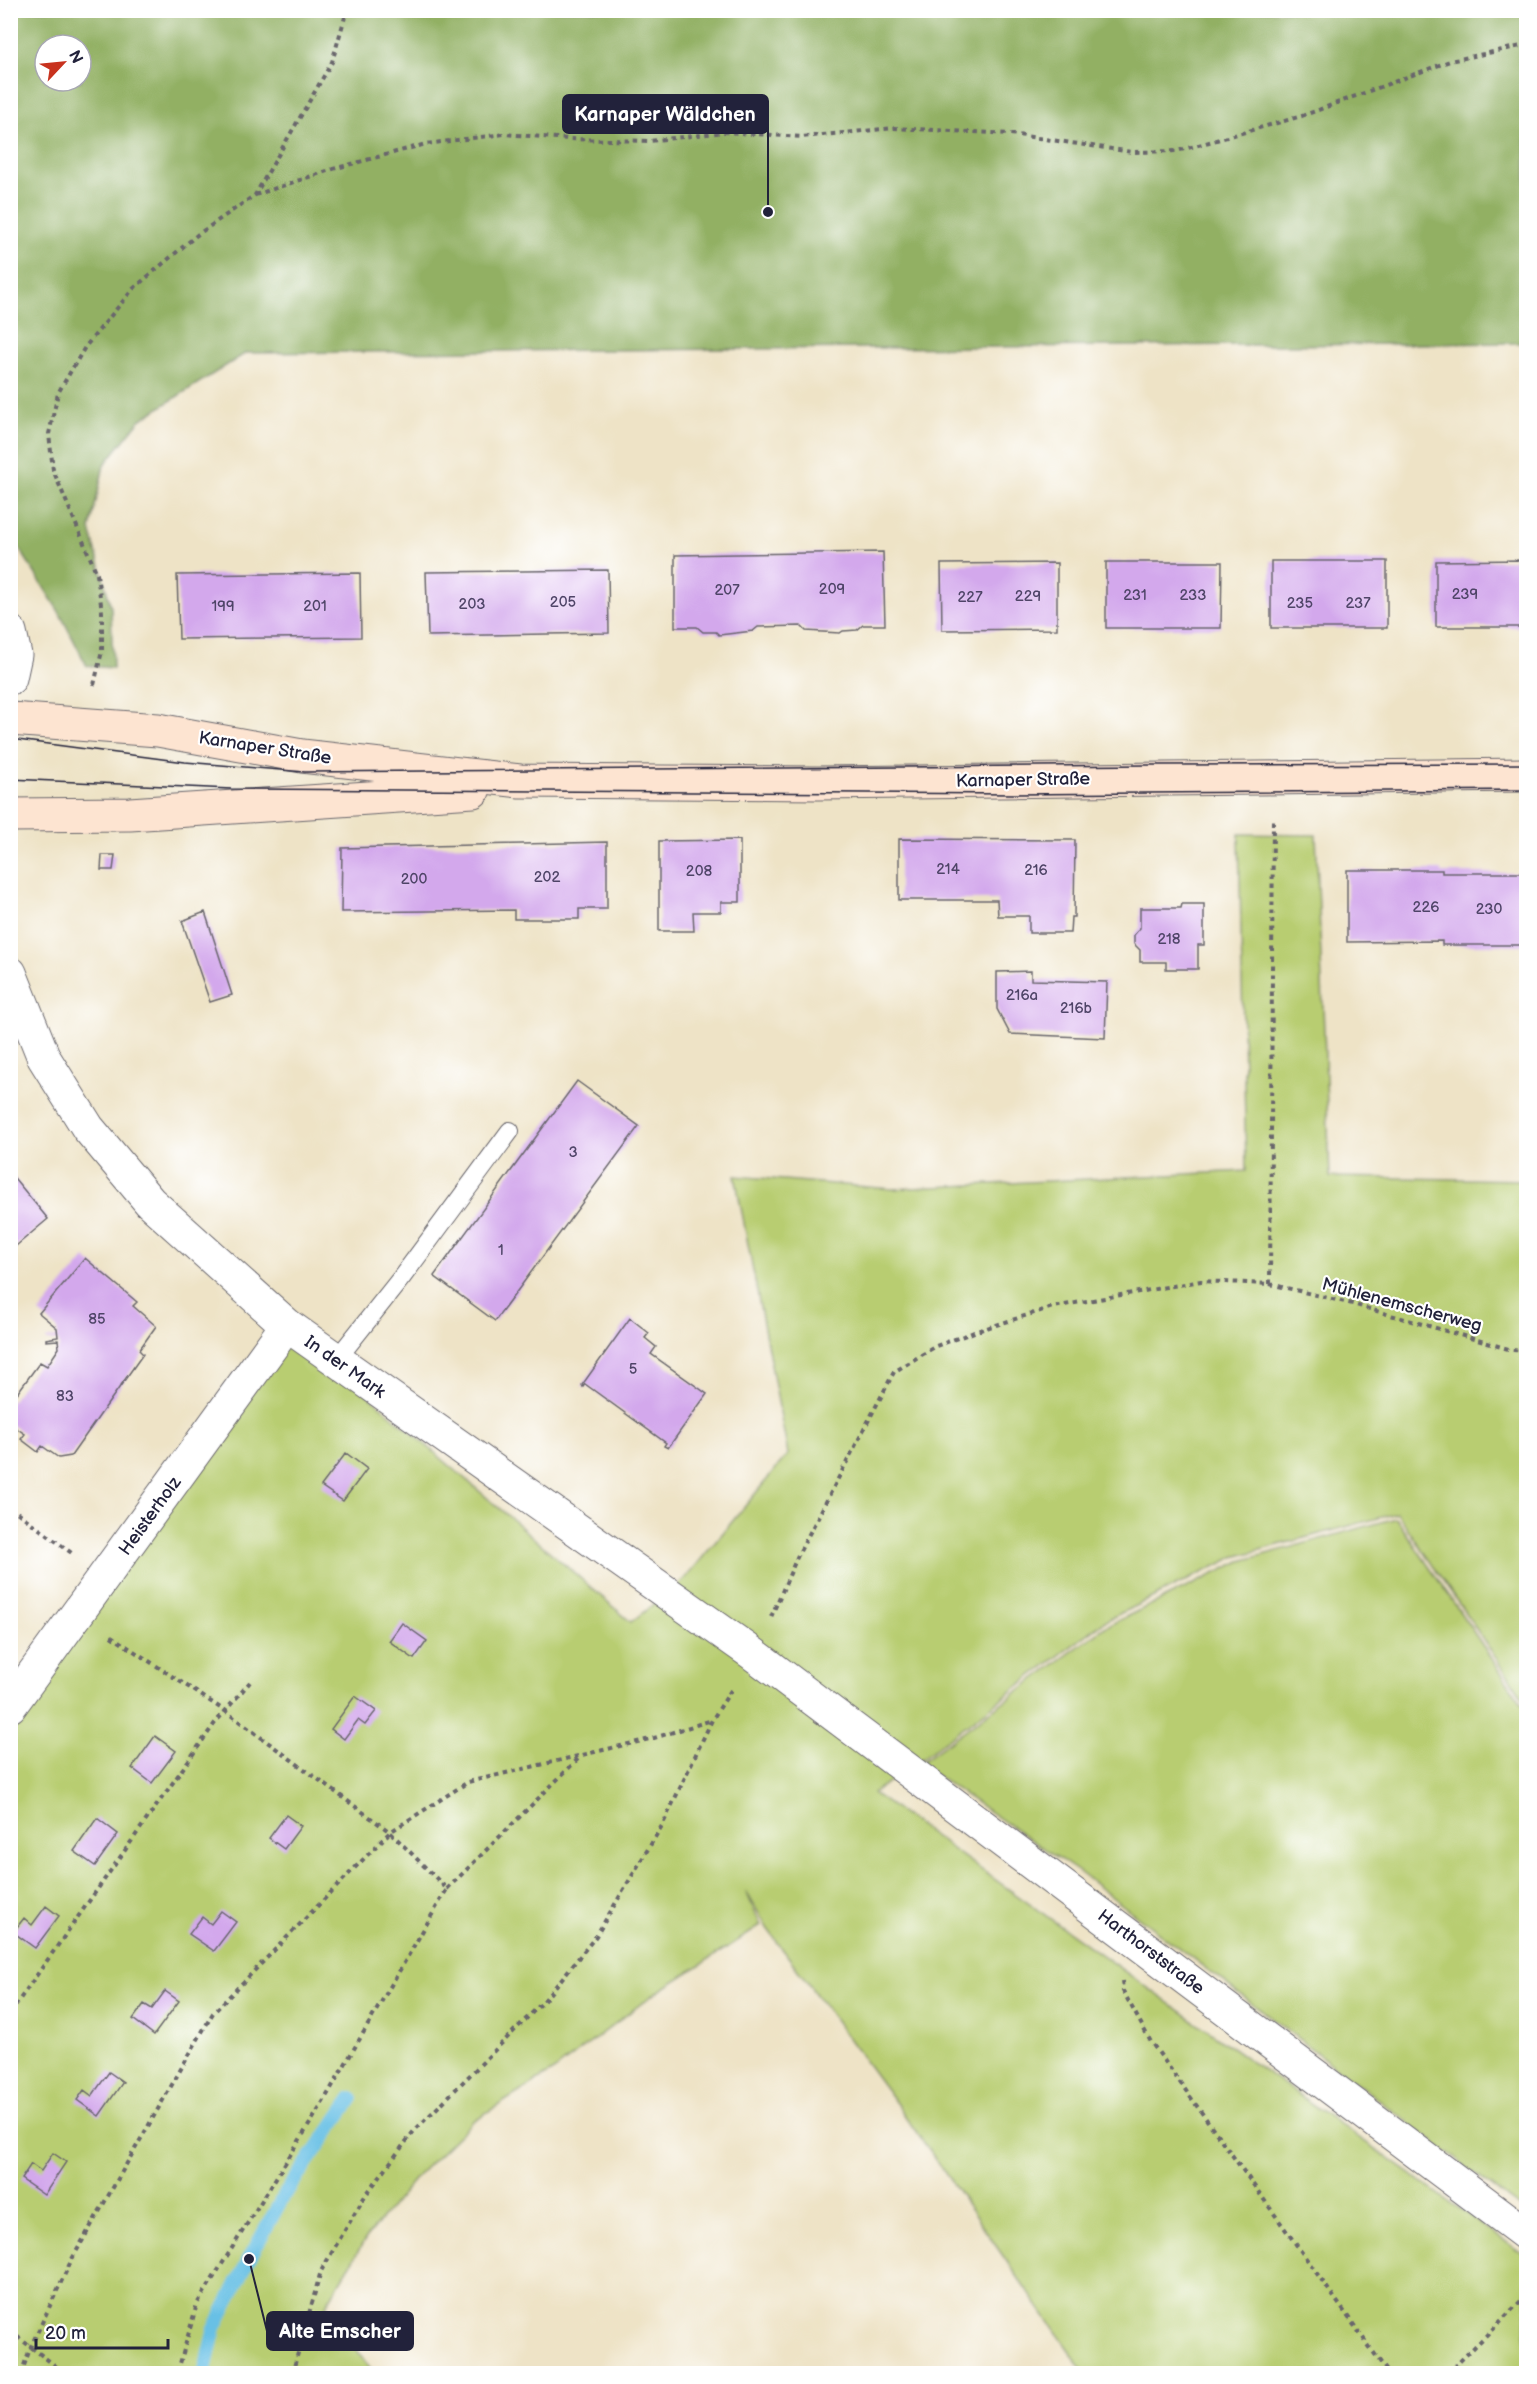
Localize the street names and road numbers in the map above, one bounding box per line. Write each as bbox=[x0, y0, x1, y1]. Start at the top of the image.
street label: Karnaper Straße bbox=[197, 727, 333, 769]
street label: Karnaper Straße bbox=[956, 768, 1091, 792]
street label: Mühlenemscherweg bbox=[1320, 1274, 1484, 1336]
street label: In der Mark bbox=[300, 1331, 390, 1403]
street label: Heisterholz bbox=[114, 1472, 186, 1559]
street label: Harthorststraße bbox=[1094, 1905, 1209, 1999]

